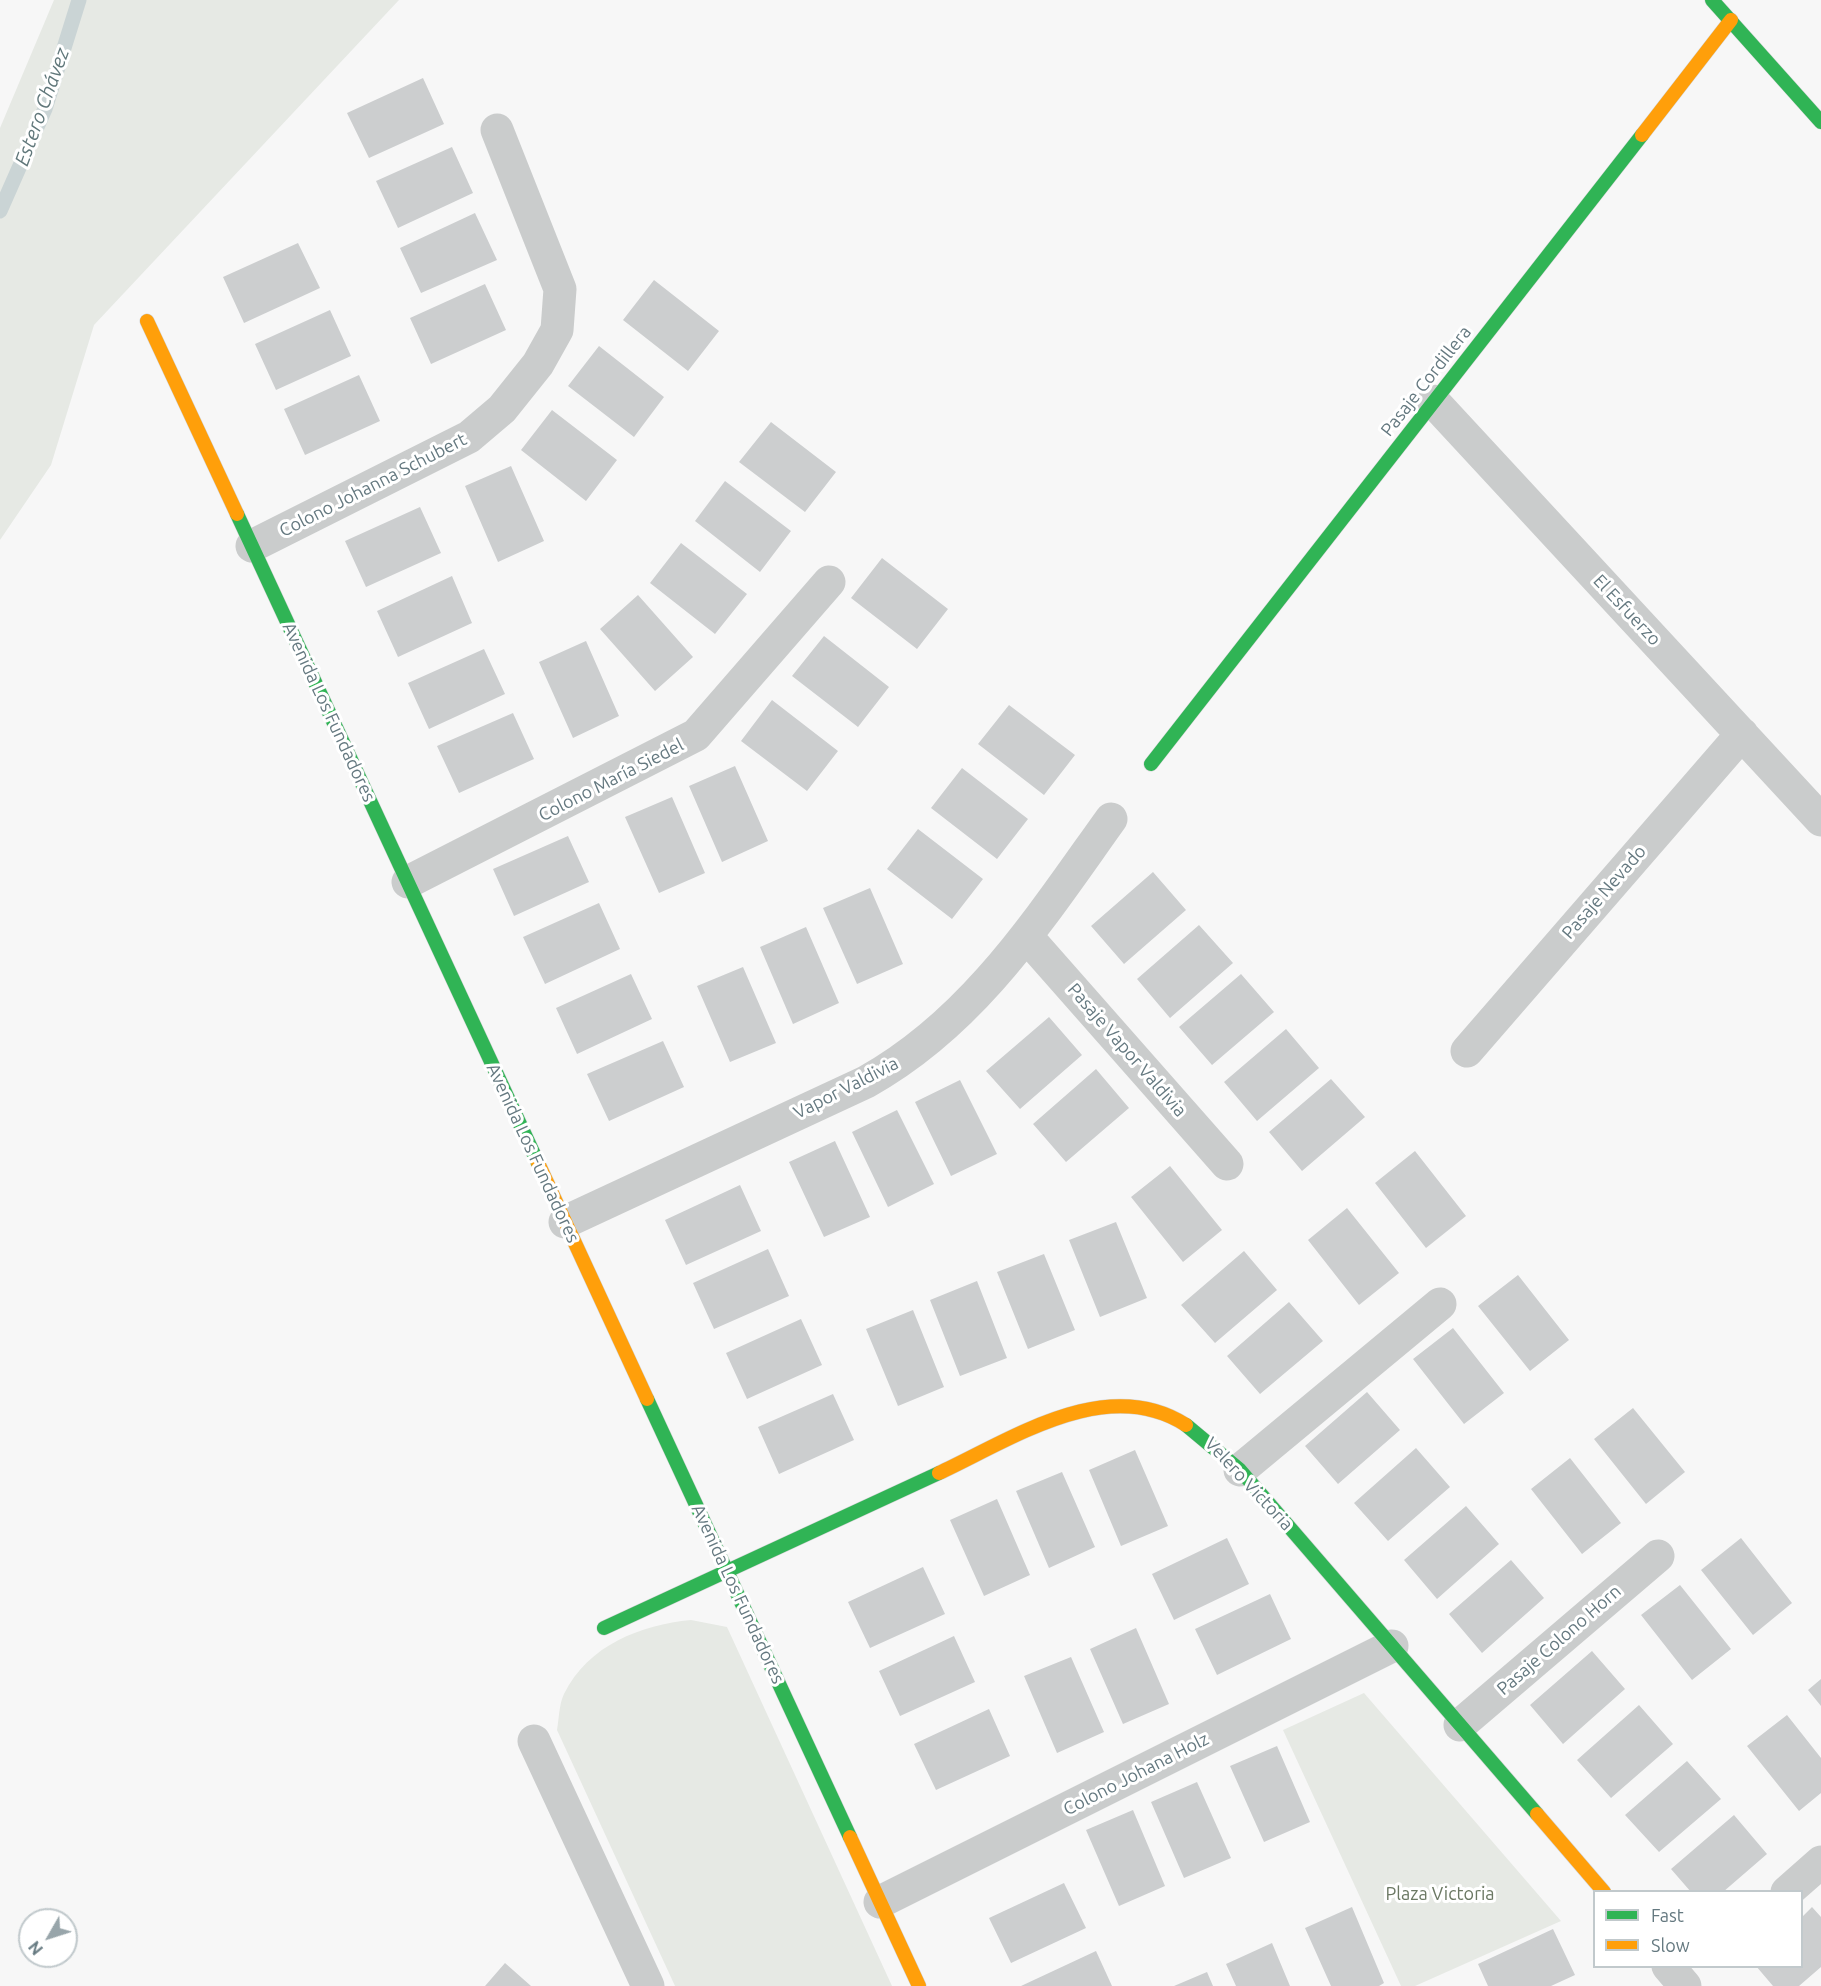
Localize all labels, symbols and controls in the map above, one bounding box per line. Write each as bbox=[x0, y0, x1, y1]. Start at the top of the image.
water label: Estero Chávez bbox=[10, 45, 74, 169]
street label: Pasaje Cordillera bbox=[1376, 322, 1476, 440]
street label: Colono Johanna Schubert bbox=[276, 428, 470, 542]
street label: El Esfuerzo bbox=[1589, 570, 1665, 650]
street label: Avenida Los Fundadores bbox=[278, 619, 380, 805]
street label: Colono María Siedel bbox=[535, 734, 687, 826]
street label: Pasaje Nevado bbox=[1557, 841, 1651, 943]
street label: Pasaje Vapor Valdivia bbox=[1063, 979, 1191, 1121]
street label: Vapor Valdivia bbox=[790, 1052, 902, 1124]
street label: Avenida Los Fundadores bbox=[482, 1060, 584, 1246]
street label: Velero Victoria bbox=[1200, 1433, 1298, 1535]
street label: Avenida Los Fundadores bbox=[687, 1501, 789, 1687]
street label: Pasaje Colono Horn bbox=[1493, 1580, 1625, 1700]
street label: Colono Johana Holz bbox=[1060, 1728, 1212, 1820]
park label: Plaza Victoria bbox=[1385, 1883, 1495, 1905]
legend bbox=[1593, 1890, 1803, 1968]
text: Fast bbox=[1651, 1905, 1684, 1925]
north arrow bbox=[18, 1908, 78, 1968]
text: Slow bbox=[1651, 1935, 1690, 1955]
text: N bbox=[25, 1938, 46, 1958]

